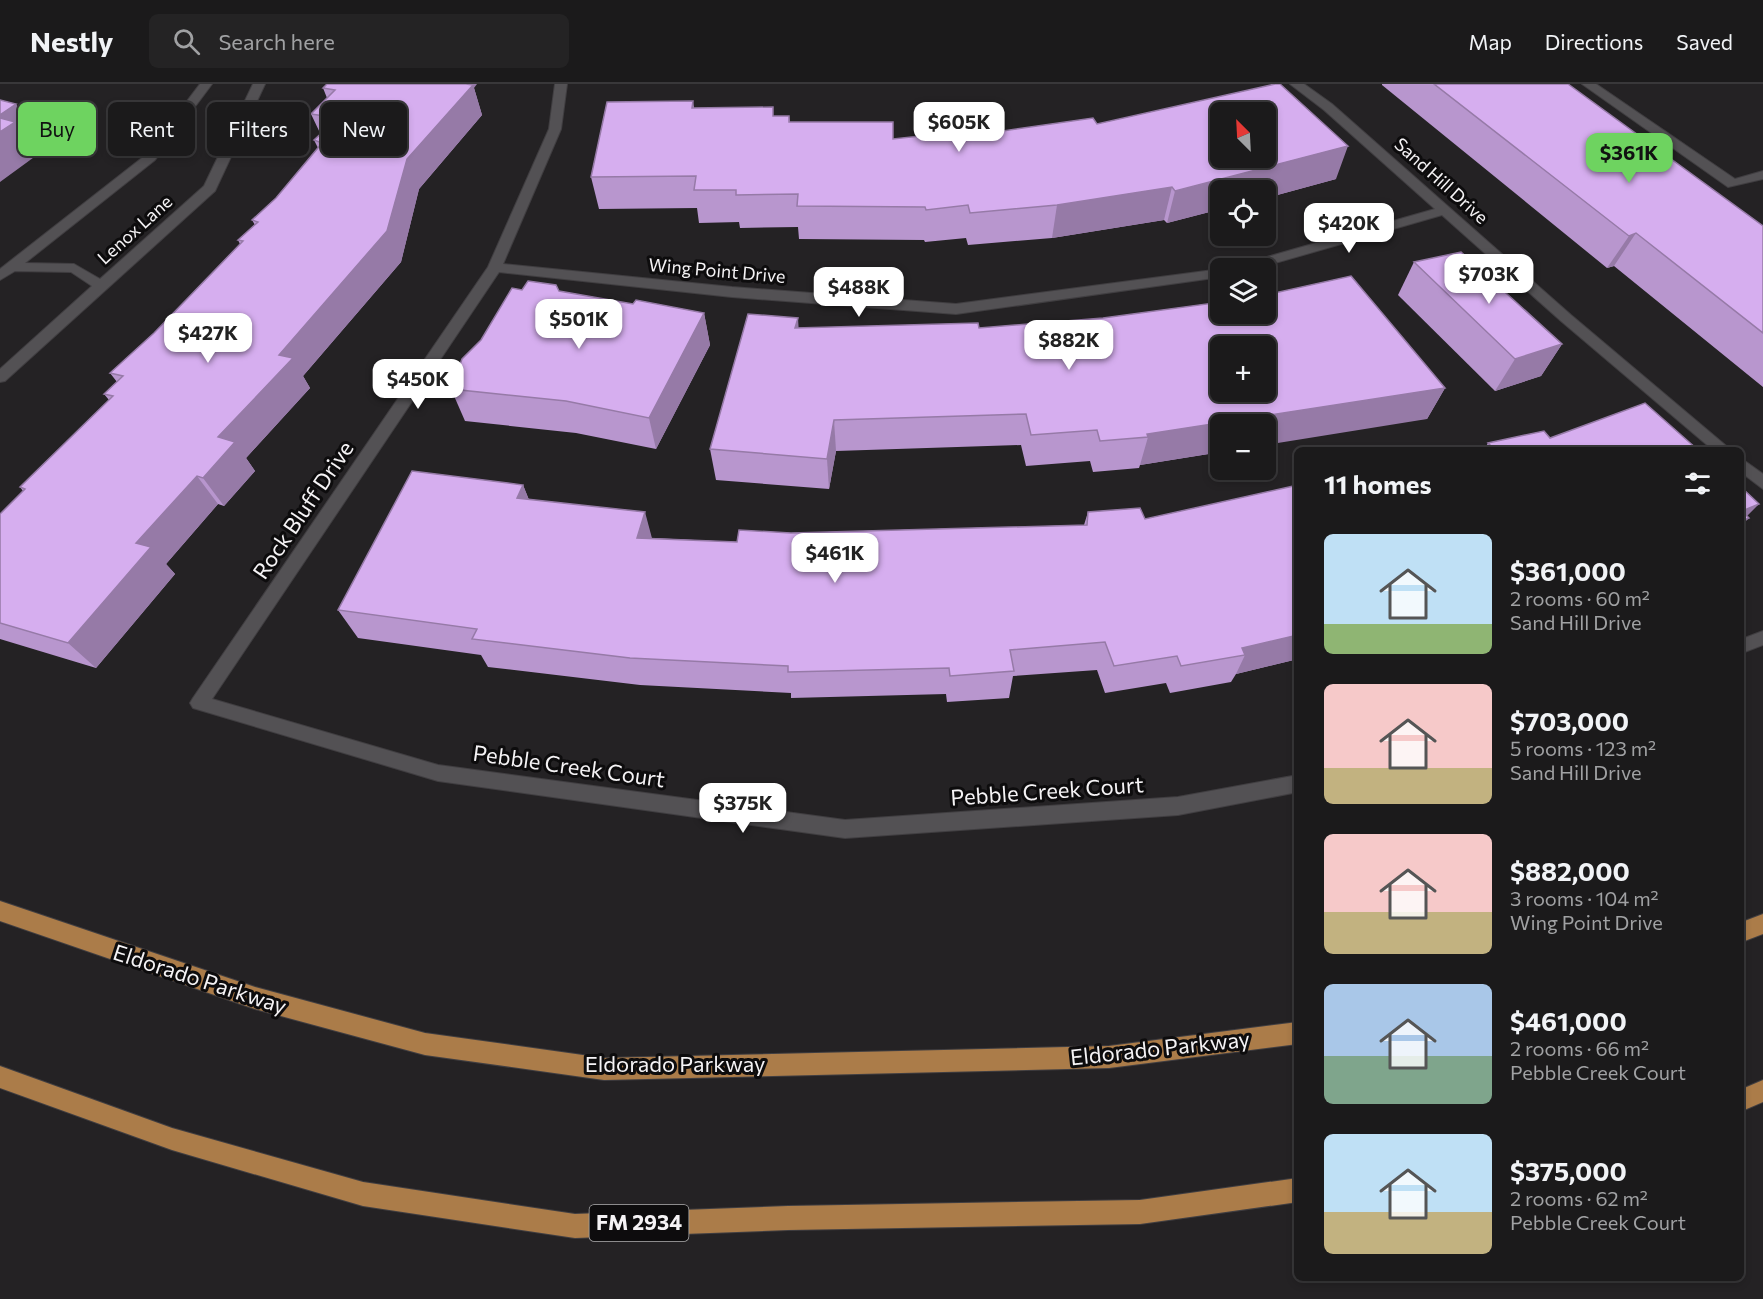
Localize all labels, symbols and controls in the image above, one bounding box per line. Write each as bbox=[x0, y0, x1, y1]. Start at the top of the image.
search box bbox=[149, 14, 569, 68]
text: Nestly bbox=[30, 24, 113, 58]
icon: search bbox=[170, 25, 203, 58]
text: Search here bbox=[218, 28, 335, 55]
text: Map bbox=[1469, 29, 1512, 54]
text: Directions bbox=[1545, 29, 1643, 54]
text: Saved bbox=[1676, 29, 1733, 54]
chip: Buy bbox=[18, 102, 96, 156]
chip: Rent bbox=[108, 102, 195, 156]
chip: Filters bbox=[207, 102, 309, 156]
chip: New bbox=[321, 102, 407, 156]
pin: $605K bbox=[917, 102, 1001, 153]
north arrow bbox=[1210, 102, 1276, 168]
map controls bbox=[1210, 102, 1276, 480]
text: $605K bbox=[928, 109, 990, 133]
street label: Sand Hill Drive bbox=[1390, 132, 1493, 228]
pin: $361K bbox=[1587, 133, 1671, 184]
text: $361K bbox=[1600, 140, 1658, 164]
button: locate bbox=[1210, 180, 1276, 246]
street label: Lenox Lane bbox=[92, 190, 176, 269]
pin: $420K bbox=[1307, 203, 1391, 254]
text: $420K bbox=[1318, 210, 1380, 234]
street label: Wing Point Drive bbox=[648, 253, 787, 287]
pin: $703K bbox=[1447, 254, 1531, 305]
button: layers bbox=[1210, 258, 1276, 324]
text: $703K bbox=[1458, 261, 1520, 285]
pin: $488K bbox=[817, 267, 901, 318]
text: $488K bbox=[828, 274, 890, 298]
pin: $501K bbox=[537, 299, 621, 350]
text: $501K bbox=[549, 306, 609, 330]
pin: $427K bbox=[166, 313, 250, 364]
text: $427K bbox=[178, 320, 238, 344]
pin: $882K bbox=[1027, 320, 1111, 371]
text: $882K bbox=[1038, 327, 1100, 351]
button: + bbox=[1210, 336, 1276, 402]
pin: $450K bbox=[376, 359, 460, 410]
text: $450K bbox=[387, 366, 449, 390]
button: − bbox=[1210, 414, 1276, 480]
street label: Rock Bluff Drive bbox=[247, 436, 359, 584]
icon: filters bbox=[1681, 467, 1714, 500]
text: 11 homes bbox=[1324, 468, 1432, 499]
pin: $461K bbox=[793, 533, 877, 584]
text: $461K bbox=[805, 540, 865, 564]
text: $361,000 bbox=[1510, 555, 1626, 586]
icon: home bbox=[1372, 558, 1444, 630]
text: 2 rooms · 60 m² bbox=[1510, 586, 1650, 610]
text: Sand Hill Drive bbox=[1510, 610, 1641, 634]
text: $703,000 bbox=[1510, 705, 1629, 736]
icon: home bbox=[1372, 708, 1444, 780]
text: 5 rooms · 123 m² bbox=[1510, 736, 1656, 760]
street label: Pebble Creek Court bbox=[471, 739, 667, 792]
text: Sand Hill Drive bbox=[1510, 760, 1641, 784]
street label: Pebble Creek Court bbox=[949, 770, 1144, 811]
pin: $375K bbox=[701, 783, 785, 834]
text: $375K bbox=[713, 790, 773, 814]
text: $882,000 bbox=[1510, 855, 1630, 886]
icon: home bbox=[1372, 858, 1444, 930]
text: 3 rooms · 104 m² bbox=[1510, 886, 1659, 910]
text: Wing Point Drive bbox=[1510, 910, 1663, 934]
street label: Eldorado Parkway bbox=[110, 938, 290, 1019]
text: $461,000 bbox=[1510, 1005, 1627, 1036]
icon: home bbox=[1372, 1008, 1444, 1080]
street label: Eldorado Parkway bbox=[1069, 1025, 1251, 1070]
text: 2 rooms · 66 m² bbox=[1510, 1036, 1649, 1060]
street label: Eldorado Parkway bbox=[585, 1050, 765, 1077]
text: Pebble Creek Court bbox=[1510, 1060, 1686, 1084]
text: $375,000 bbox=[1510, 1155, 1627, 1186]
icon: home bbox=[1372, 1158, 1444, 1230]
text: 2 rooms · 62 m² bbox=[1510, 1186, 1648, 1210]
road number: FM 2934 bbox=[590, 1205, 688, 1241]
text: Pebble Creek Court bbox=[1510, 1210, 1686, 1234]

